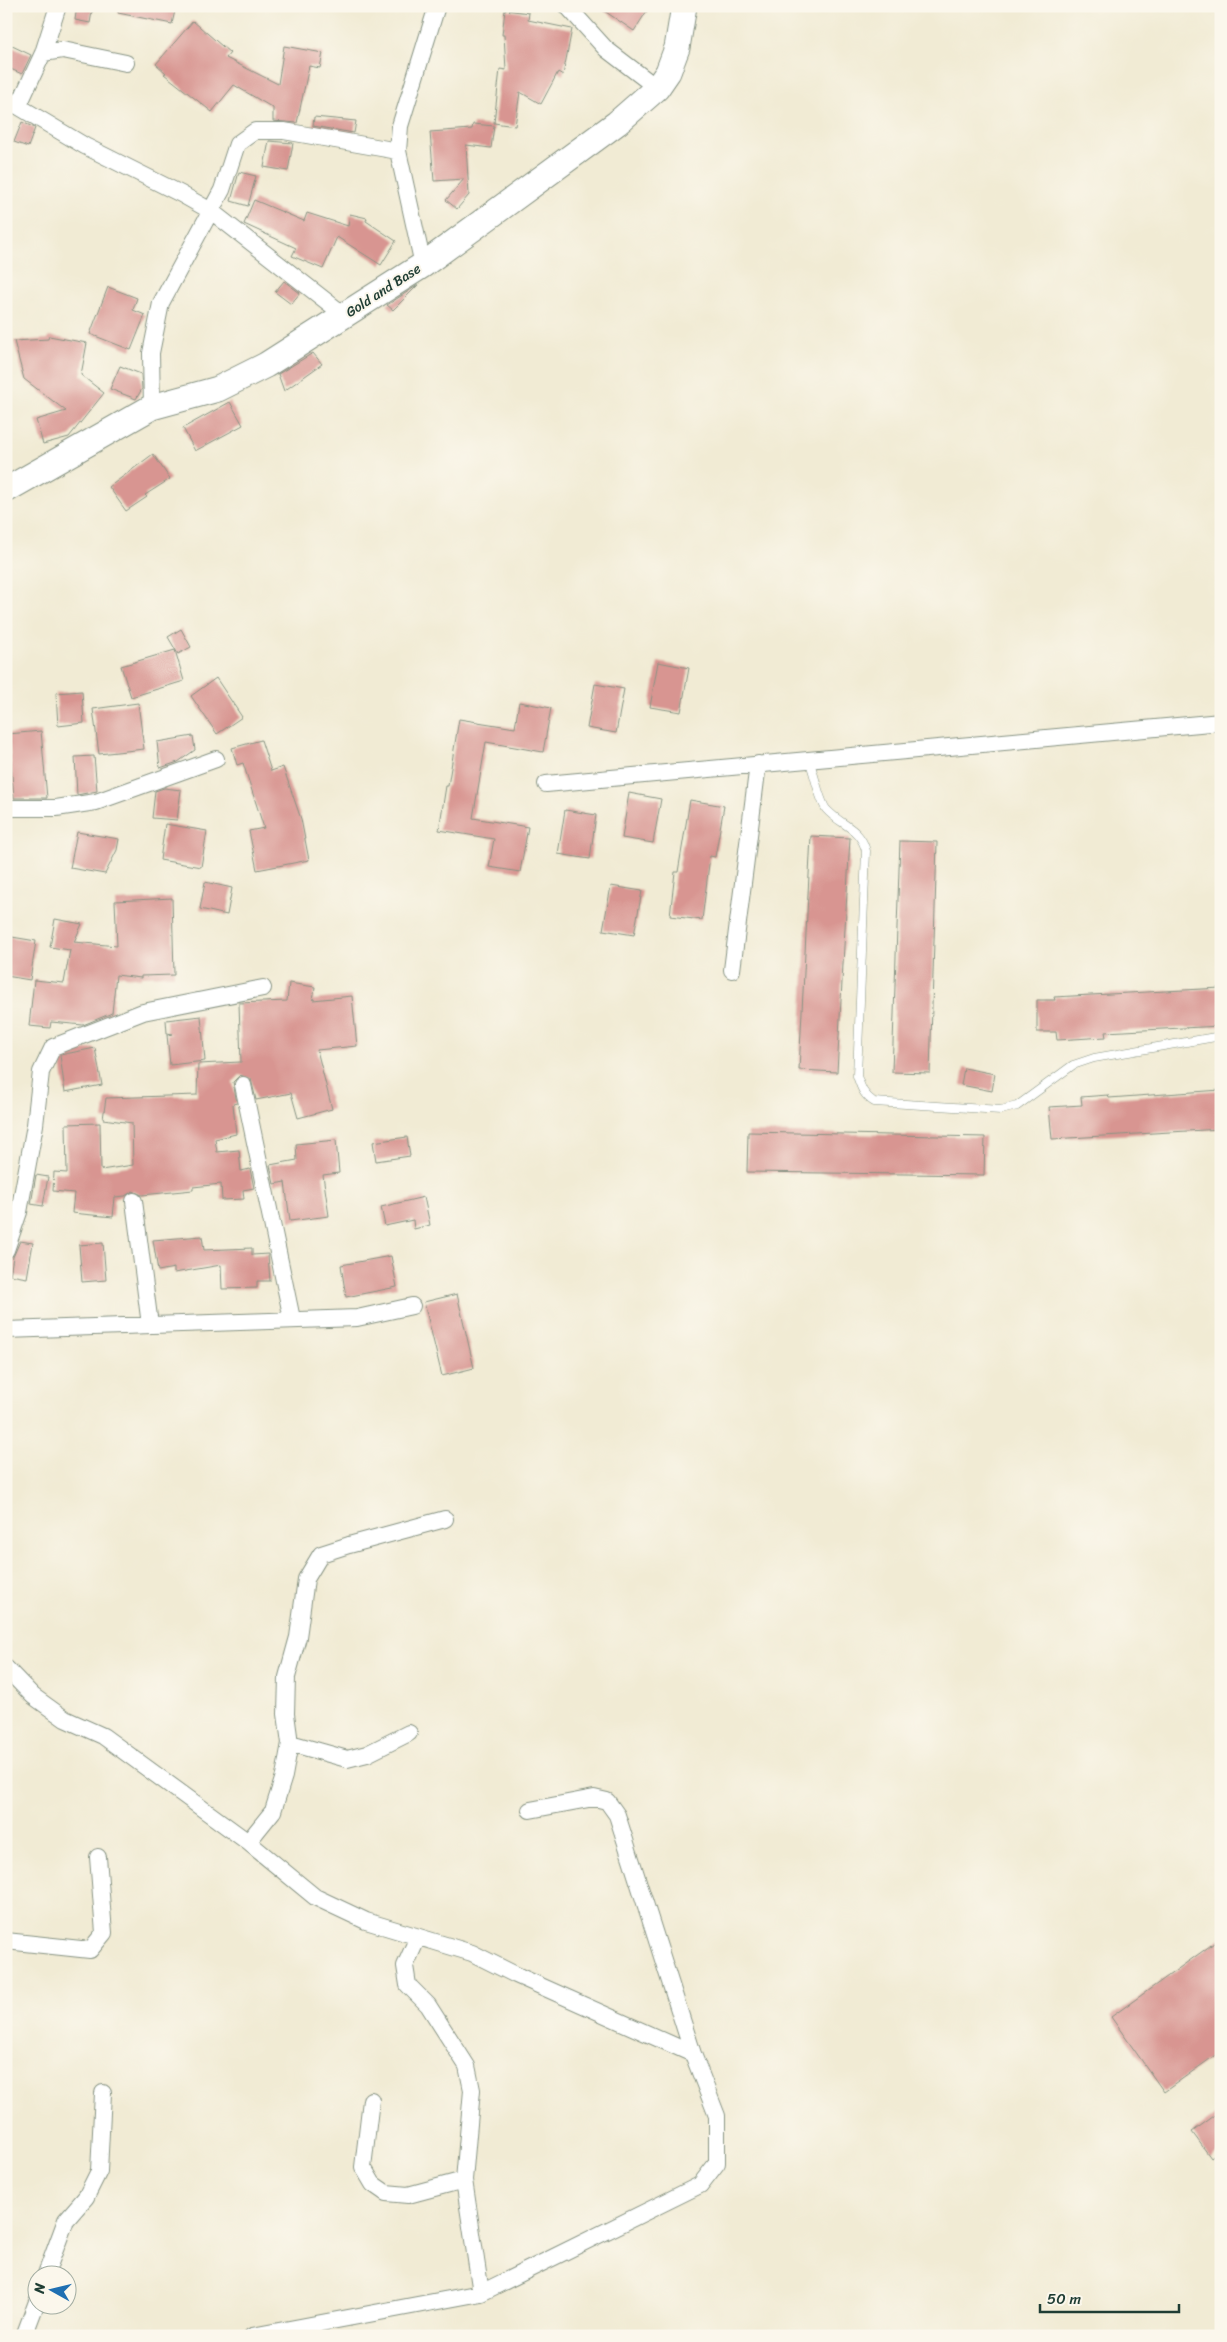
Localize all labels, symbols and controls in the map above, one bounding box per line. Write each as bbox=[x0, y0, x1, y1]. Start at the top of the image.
street label: Gold and Base bbox=[340, 257, 426, 324]
north arrow bbox=[28, 2264, 78, 2314]
text: N bbox=[26, 2281, 53, 2296]
scale bar bbox=[1040, 2282, 1178, 2314]
text: 50 m bbox=[1047, 2286, 1082, 2312]

